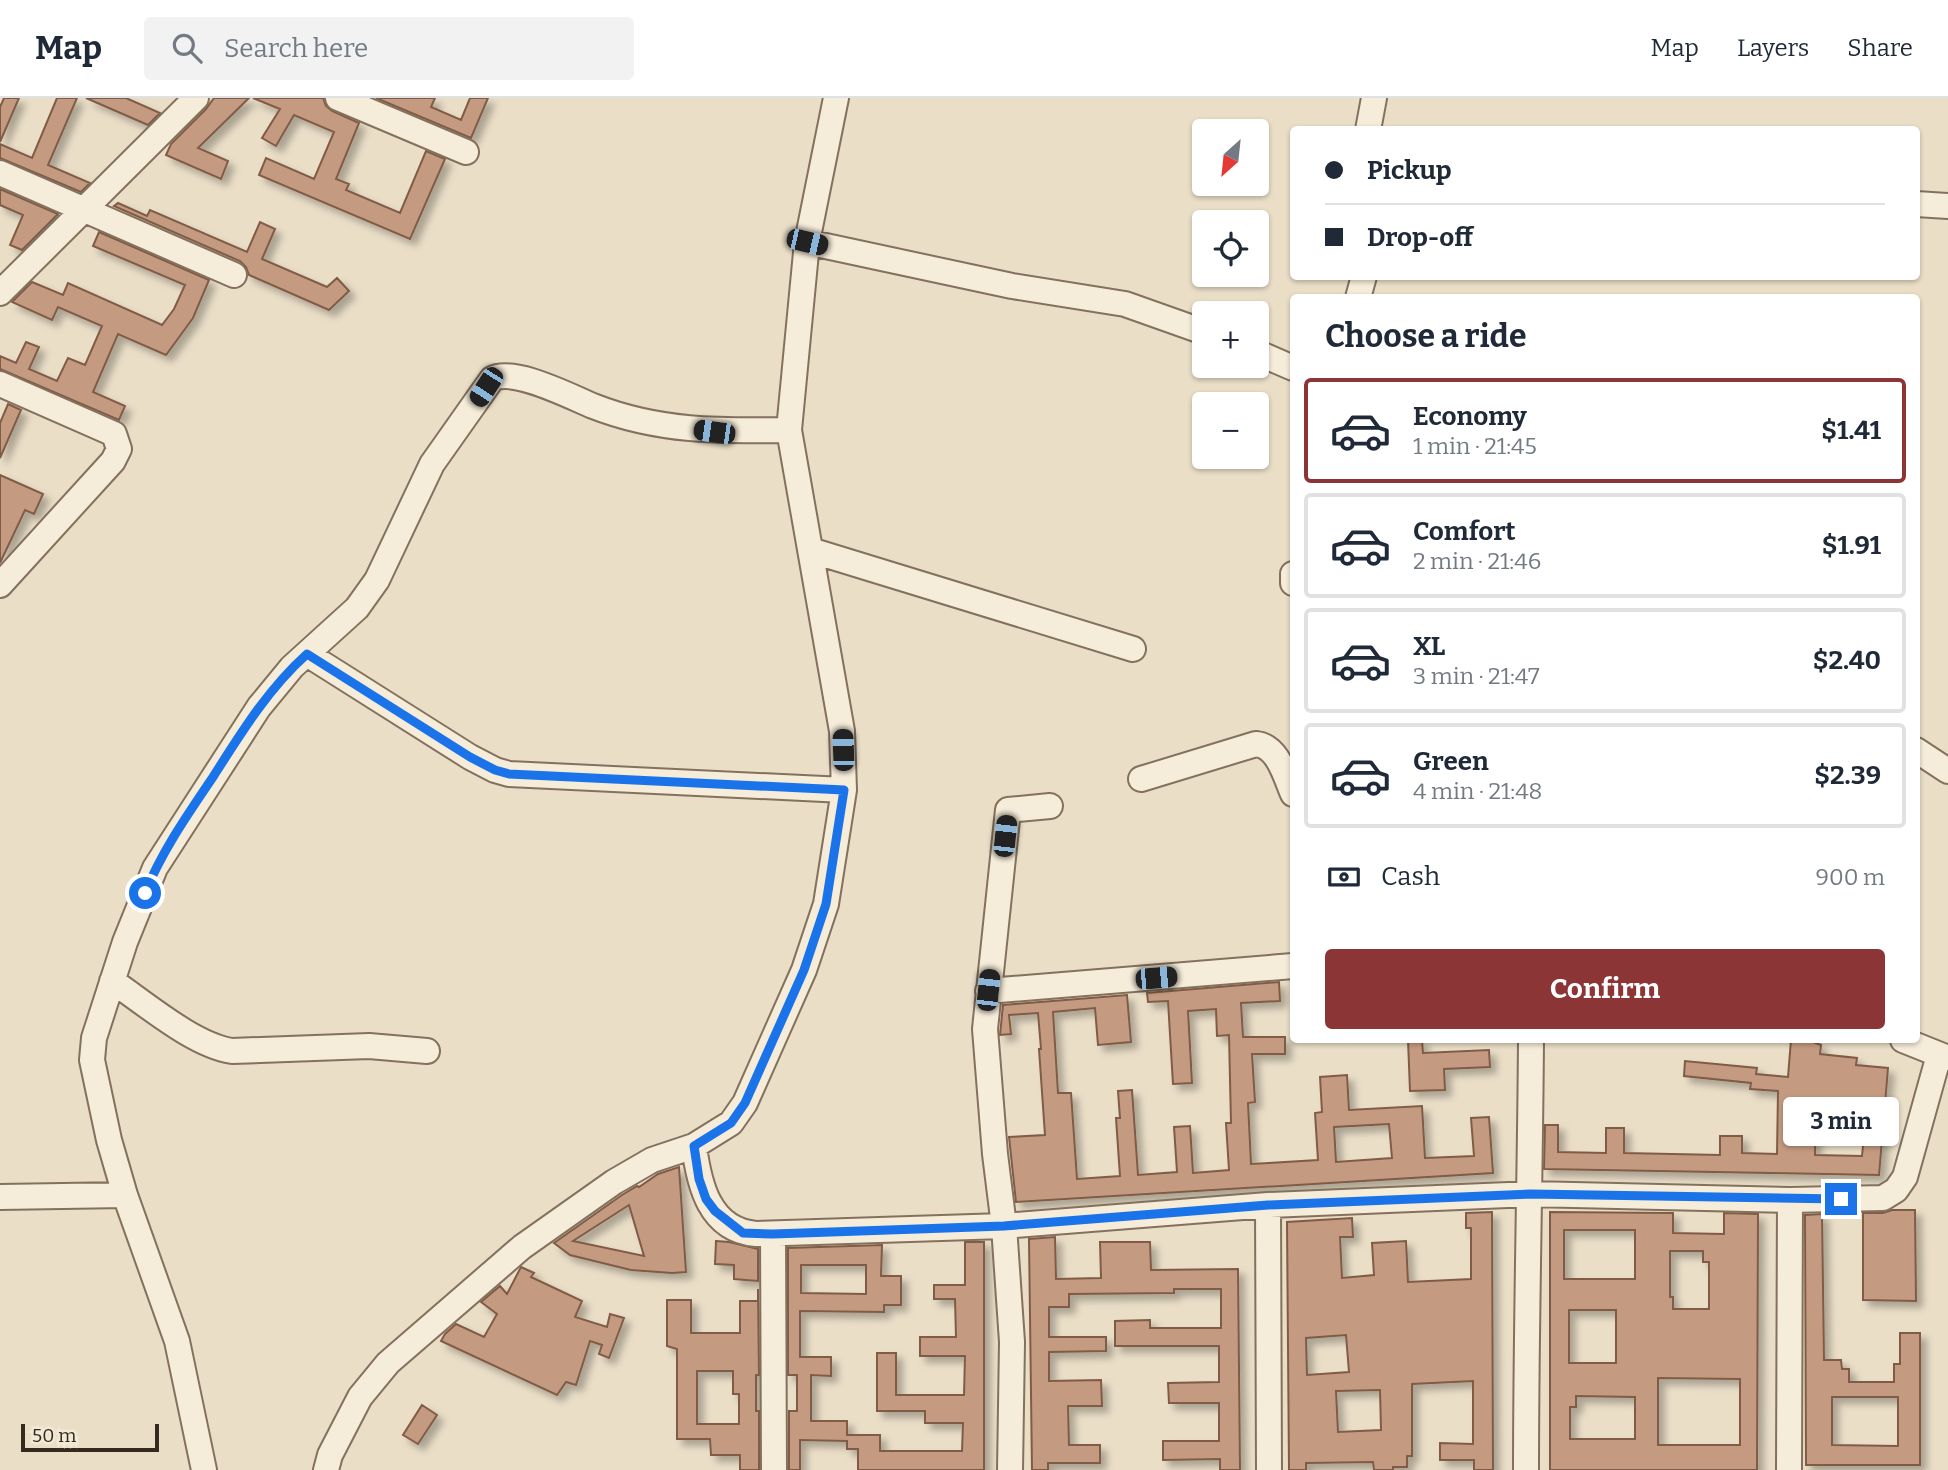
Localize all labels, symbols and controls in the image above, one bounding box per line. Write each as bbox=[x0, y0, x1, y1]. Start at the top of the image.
search box bbox=[144, 17, 634, 80]
text: Map bbox=[35, 28, 102, 68]
icon: search bbox=[168, 29, 206, 67]
text: Search here bbox=[224, 33, 368, 64]
text: Map bbox=[1651, 34, 1699, 62]
text: Layers bbox=[1737, 34, 1809, 62]
text: Share bbox=[1847, 34, 1913, 62]
north arrow bbox=[1192, 119, 1269, 196]
map controls bbox=[1192, 119, 1269, 469]
text: Pickup bbox=[1367, 155, 1452, 186]
button: locate bbox=[1192, 210, 1269, 287]
text: Drop-off bbox=[1367, 222, 1473, 253]
car bbox=[785, 227, 830, 257]
button: + bbox=[1192, 301, 1269, 378]
text: Choose a ride bbox=[1325, 317, 1526, 355]
car bbox=[466, 364, 507, 410]
button: − bbox=[1192, 392, 1269, 469]
icon: car bbox=[1329, 399, 1392, 462]
text: Economy bbox=[1413, 401, 1527, 432]
text: $1.41 bbox=[1821, 415, 1881, 446]
car bbox=[692, 419, 737, 445]
text: 1 min · 21:45 bbox=[1413, 432, 1537, 460]
icon: car bbox=[1329, 514, 1392, 577]
text: Comfort bbox=[1413, 516, 1516, 547]
text: $1.91 bbox=[1822, 530, 1881, 561]
text: 2 min · 21:46 bbox=[1413, 547, 1541, 575]
icon: car bbox=[1329, 629, 1392, 692]
text: XL bbox=[1413, 631, 1445, 662]
text: $2.40 bbox=[1813, 645, 1881, 676]
text: 3 min · 21:47 bbox=[1413, 662, 1540, 690]
car bbox=[832, 729, 855, 771]
icon: car bbox=[1329, 744, 1392, 807]
text: Green bbox=[1413, 746, 1489, 777]
text: $2.39 bbox=[1814, 760, 1881, 791]
text: 4 min · 21:48 bbox=[1413, 777, 1542, 805]
car bbox=[993, 814, 1018, 858]
icon: cash bbox=[1325, 858, 1363, 896]
text: Cash bbox=[1381, 861, 1440, 892]
text: 900 m bbox=[1815, 863, 1885, 891]
route start bbox=[129, 877, 161, 909]
button: Confirm bbox=[1325, 949, 1885, 1029]
car bbox=[1135, 966, 1178, 990]
car bbox=[976, 968, 1001, 1012]
callout: 3 min bbox=[1783, 1098, 1899, 1146]
text: 3 min bbox=[1810, 1107, 1872, 1135]
route end bbox=[1825, 1183, 1857, 1215]
scale bar bbox=[21, 1421, 159, 1453]
text: 50 m bbox=[32, 1424, 76, 1447]

